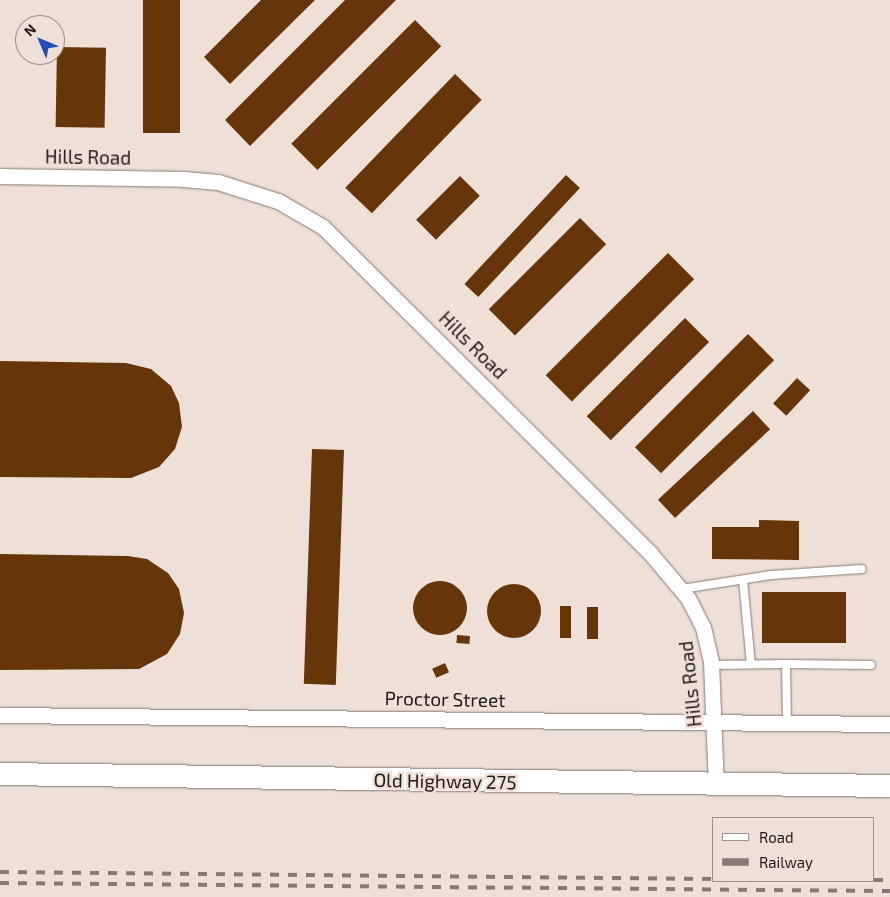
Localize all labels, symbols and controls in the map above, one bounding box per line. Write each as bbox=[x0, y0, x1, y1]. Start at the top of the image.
north arrow bbox=[15, 15, 65, 65]
text: N bbox=[20, 20, 39, 39]
street label: Hills Road bbox=[45, 145, 131, 169]
street label: Hills Road bbox=[434, 306, 512, 384]
street label: Hills Road bbox=[674, 640, 706, 728]
street label: Proctor Street bbox=[384, 687, 506, 711]
street label: Old Highway 275 bbox=[373, 768, 517, 794]
legend bbox=[712, 817, 875, 882]
text: Road bbox=[759, 828, 794, 846]
text: Railway bbox=[759, 853, 813, 871]

